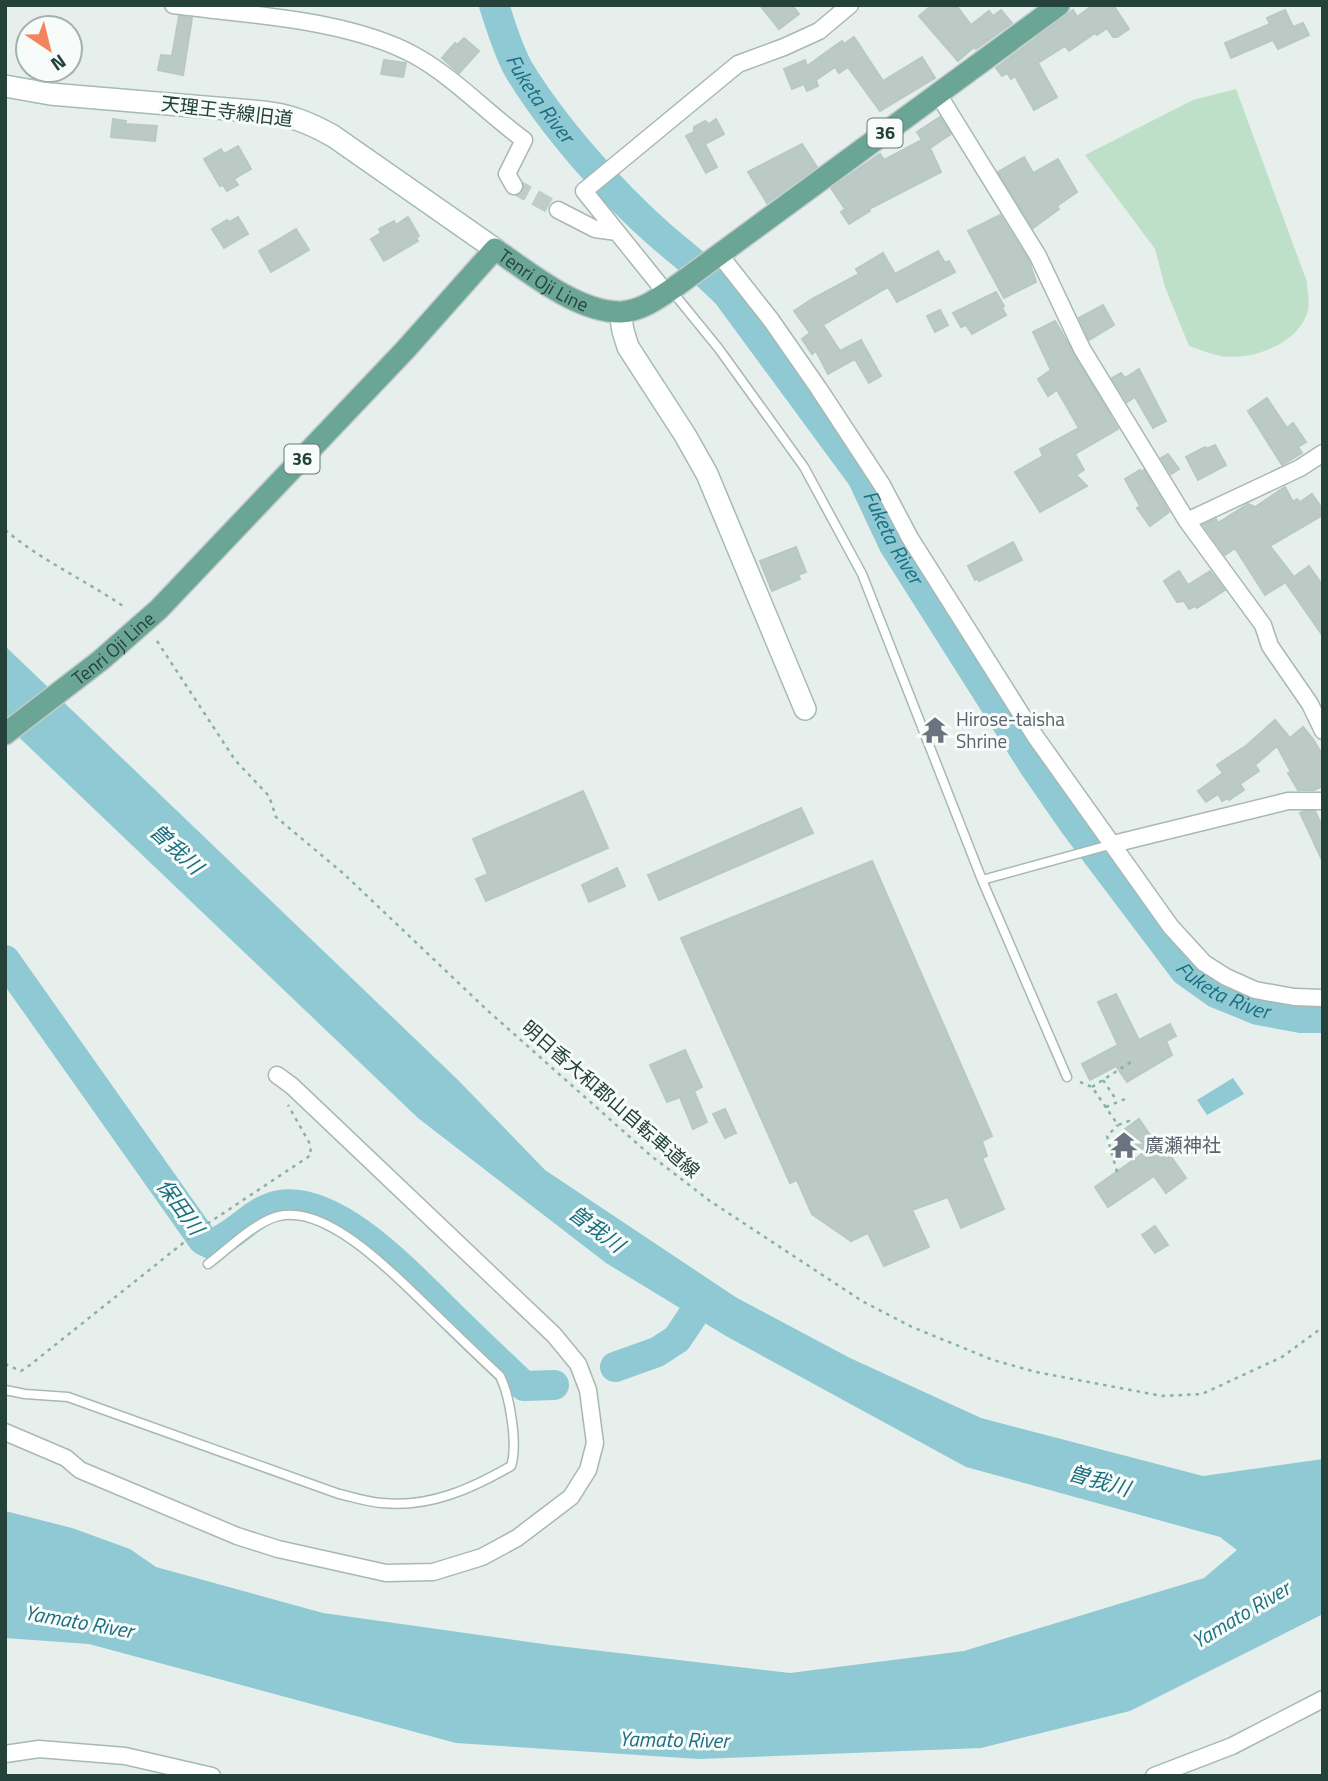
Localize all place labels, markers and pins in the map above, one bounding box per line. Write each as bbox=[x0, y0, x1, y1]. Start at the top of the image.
place label: Hirose-taisha Shrine bbox=[956, 704, 1065, 755]
temple icon: Hirose-taisha Shrine bbox=[920, 715, 950, 745]
temple icon: 廣瀬神社 bbox=[1109, 1130, 1139, 1160]
place label: 廣瀬神社 bbox=[1145, 1130, 1221, 1159]

